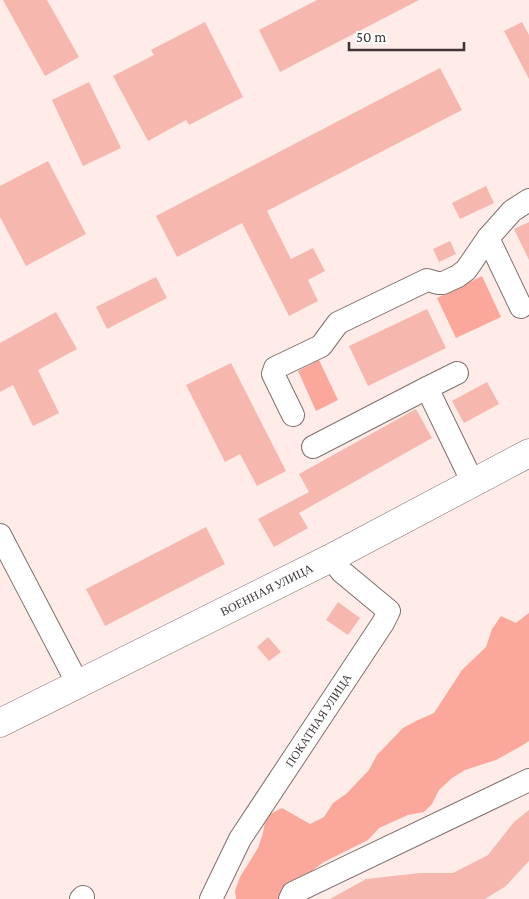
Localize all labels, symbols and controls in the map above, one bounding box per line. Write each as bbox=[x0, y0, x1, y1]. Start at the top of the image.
scale bar bbox=[349, 20, 464, 52]
text: 50 m bbox=[356, 29, 386, 45]
street label: ВОЕННАЯ УЛИЦА bbox=[218, 561, 316, 619]
street label: ПОКАТНАЯ УЛИЦА bbox=[283, 671, 355, 770]

